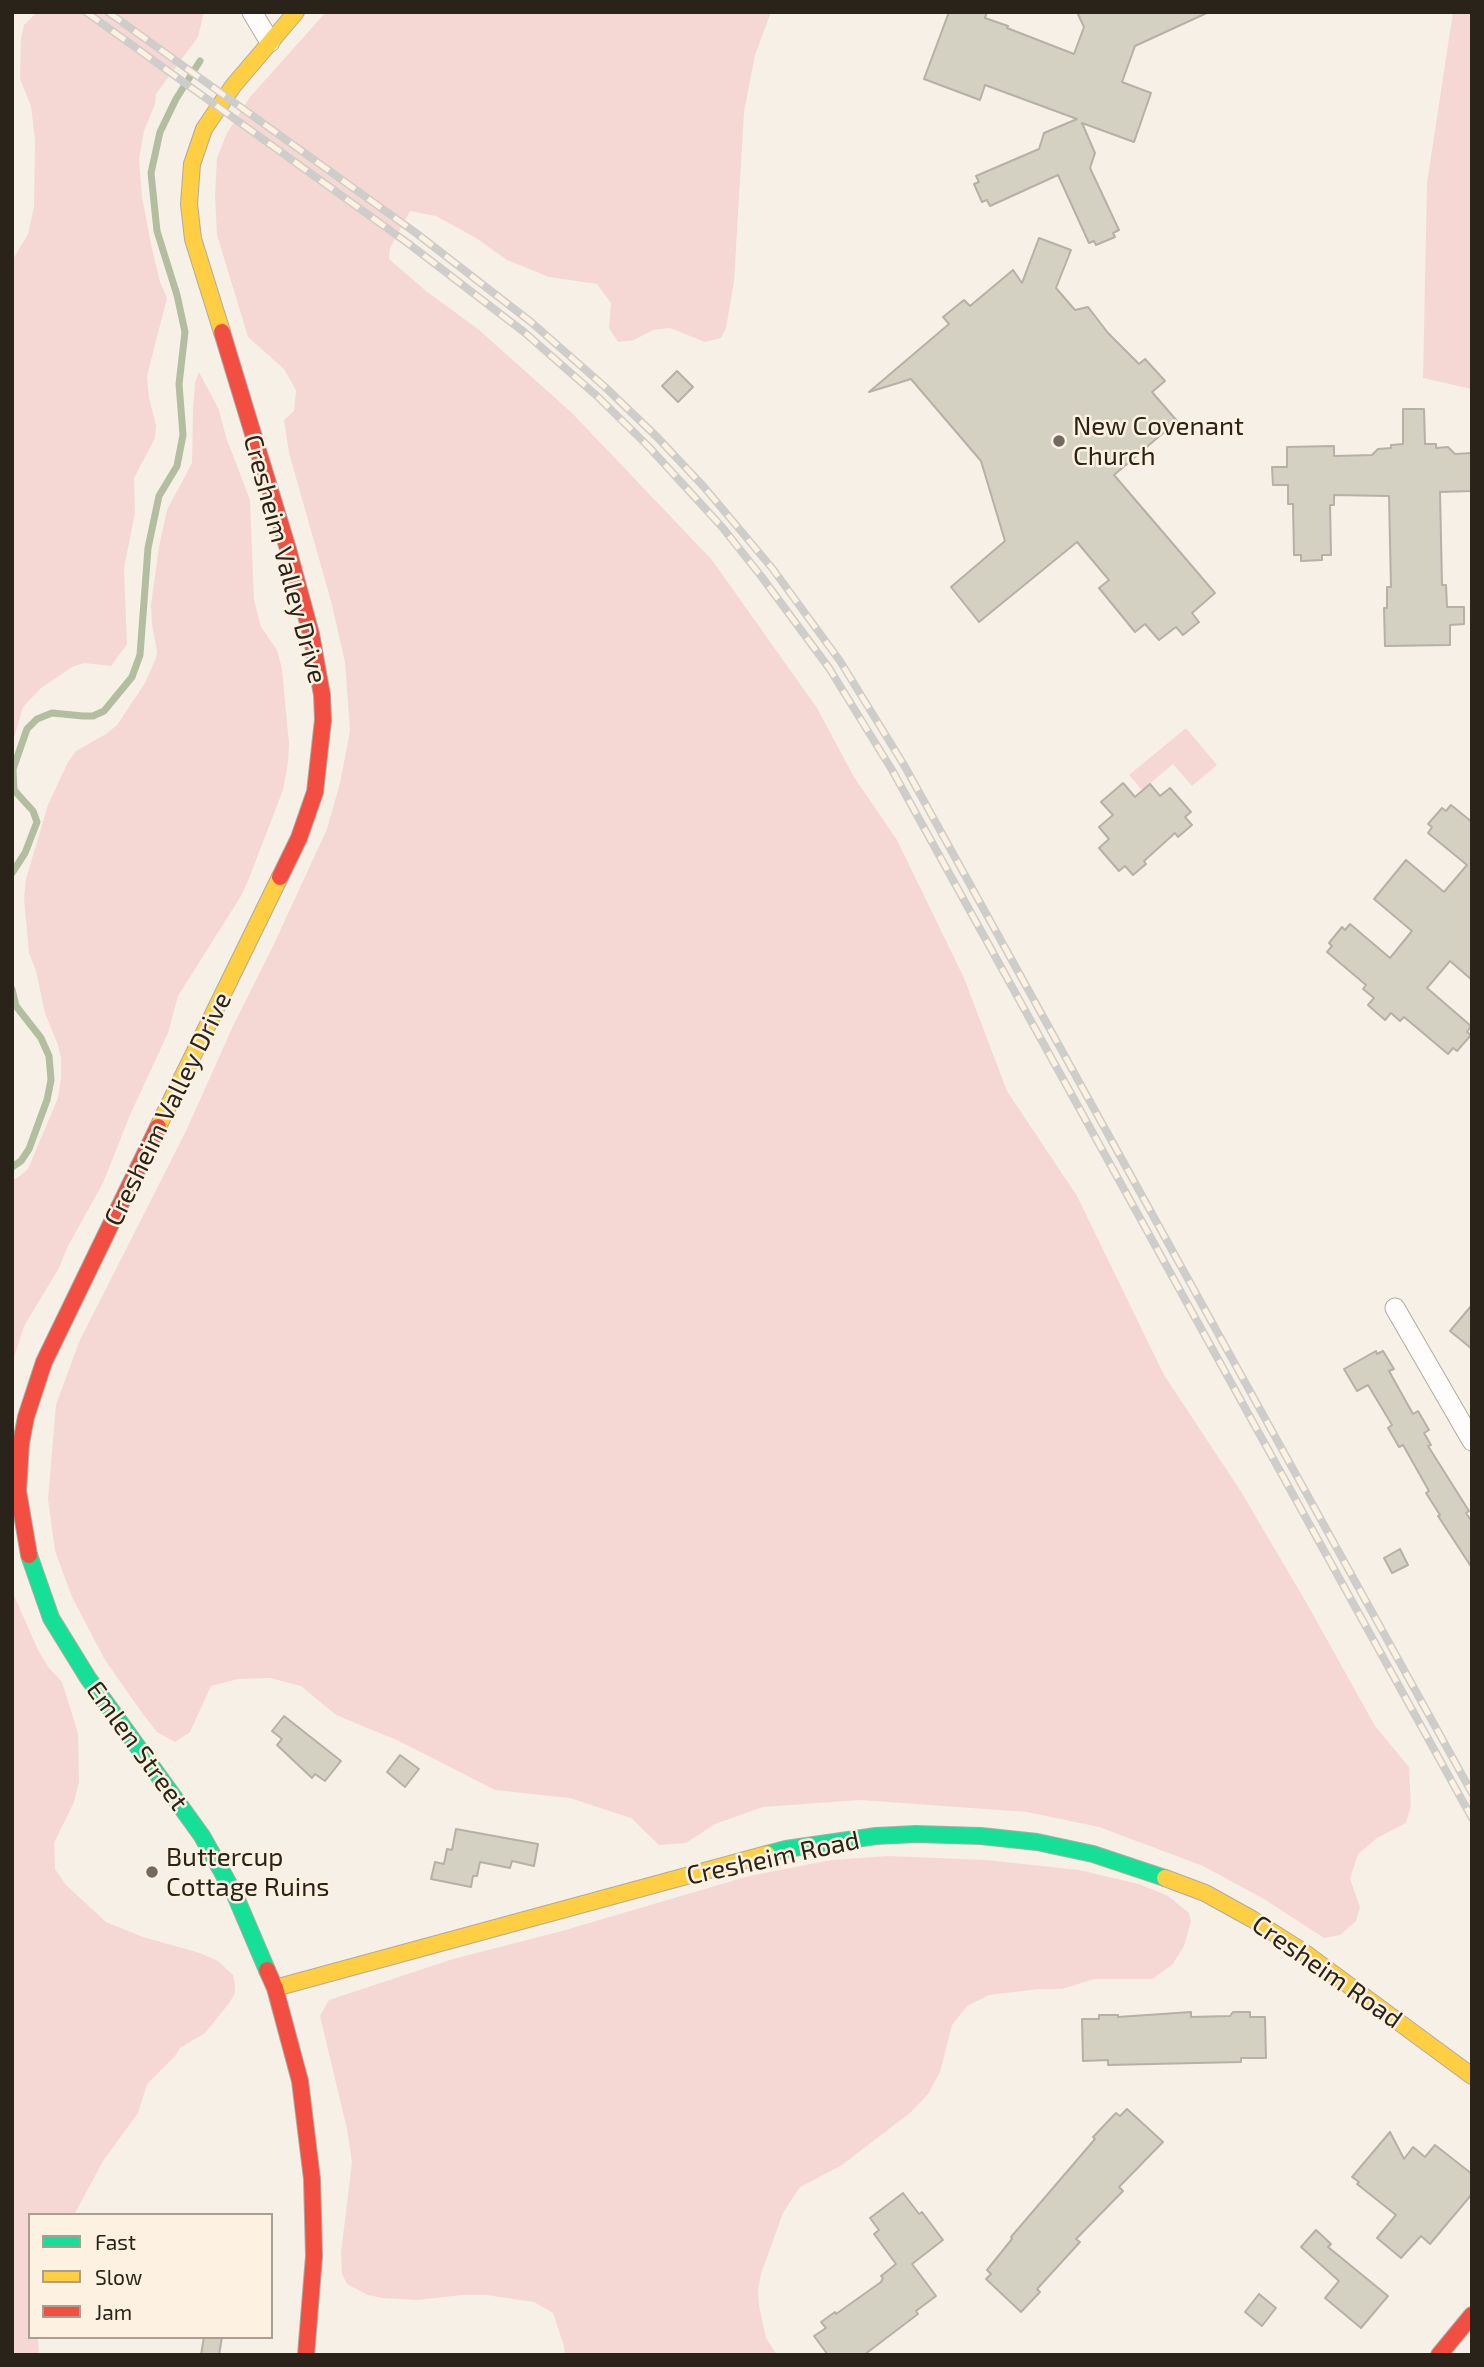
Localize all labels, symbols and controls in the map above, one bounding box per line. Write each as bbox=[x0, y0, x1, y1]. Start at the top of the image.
place label: New Covenant Church bbox=[1073, 410, 1244, 472]
street label: Cresheim Valley Drive bbox=[237, 431, 333, 687]
marker: New Covenant Church bbox=[1051, 433, 1067, 449]
street label: Cresheim Valley Drive bbox=[98, 987, 238, 1231]
street label: Emlen Street bbox=[80, 1675, 194, 1817]
street label: Cresheim Road bbox=[684, 1824, 862, 1892]
place label: Buttercup Cottage Ruins bbox=[166, 1841, 329, 1902]
marker: Buttercup Cottage Ruins bbox=[144, 1864, 160, 1880]
street label: Cresheim Road bbox=[1246, 1909, 1408, 2035]
legend bbox=[28, 2213, 273, 2339]
text: Fast bbox=[95, 2229, 136, 2254]
text: Slow bbox=[95, 2264, 142, 2289]
text: Jam bbox=[95, 2299, 132, 2324]

